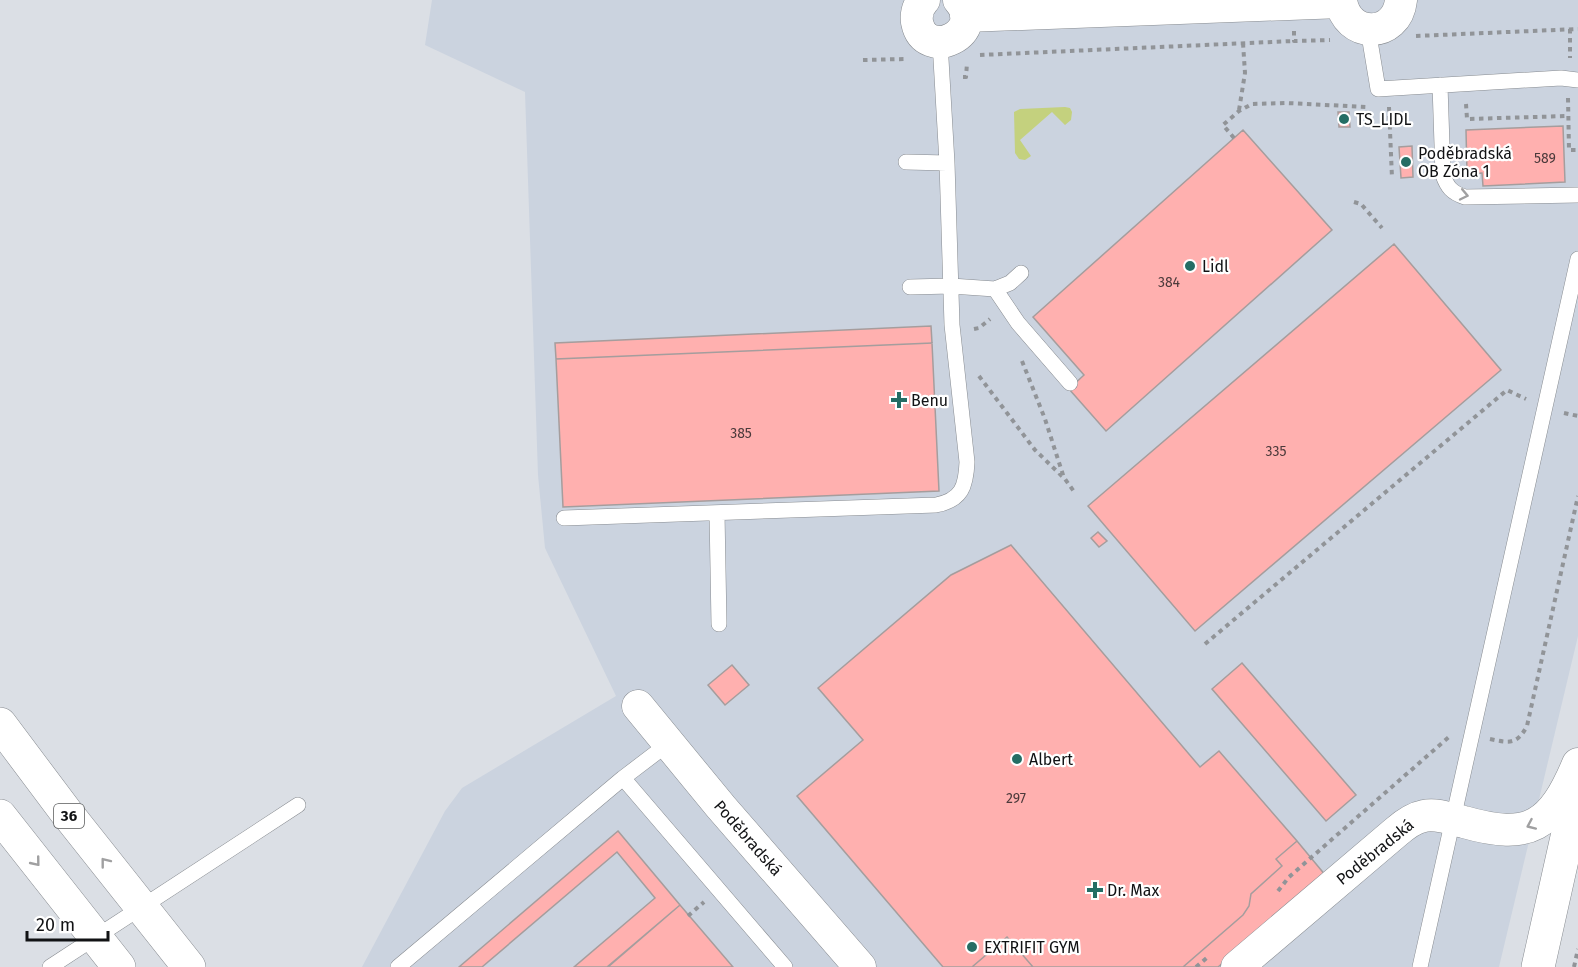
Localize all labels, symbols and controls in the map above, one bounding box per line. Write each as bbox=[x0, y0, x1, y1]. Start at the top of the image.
place label: TS_LIDL bbox=[1356, 110, 1412, 129]
marker: TS_LIDL bbox=[1337, 112, 1351, 126]
place label: Poděbradská OB Zóna 1 bbox=[1418, 144, 1512, 181]
house number: 589 bbox=[1534, 150, 1556, 167]
marker: Poděbradská OB Zóna 1 bbox=[1399, 155, 1413, 169]
one-way arrow bbox=[1459, 188, 1469, 201]
place label: Lidl bbox=[1202, 257, 1229, 276]
marker: Lidl bbox=[1183, 259, 1197, 273]
house number: 384 bbox=[1158, 274, 1181, 291]
place label: Benu bbox=[911, 391, 948, 410]
marker: Benu bbox=[892, 393, 906, 407]
house number: 385 bbox=[730, 425, 752, 442]
house number: 335 bbox=[1266, 443, 1287, 460]
place label: Albert bbox=[1029, 750, 1073, 769]
marker: Albert bbox=[1010, 752, 1024, 766]
house number: 297 bbox=[1006, 790, 1026, 807]
street label: Poděbradská bbox=[710, 796, 786, 880]
road number: 36 bbox=[54, 804, 84, 828]
street label: Poděbradská bbox=[1333, 815, 1417, 889]
one-way arrow bbox=[1526, 818, 1537, 830]
one-way arrow bbox=[28, 855, 39, 866]
one-way arrow bbox=[101, 857, 112, 868]
place label: Dr. Max bbox=[1107, 881, 1159, 900]
marker: Dr. Max bbox=[1088, 883, 1102, 897]
scale bar bbox=[27, 904, 108, 942]
text: 20 m bbox=[36, 914, 75, 936]
place label: EXTRIFIT GYM bbox=[984, 938, 1080, 957]
marker: EXTRIFIT GYM bbox=[965, 940, 979, 954]

